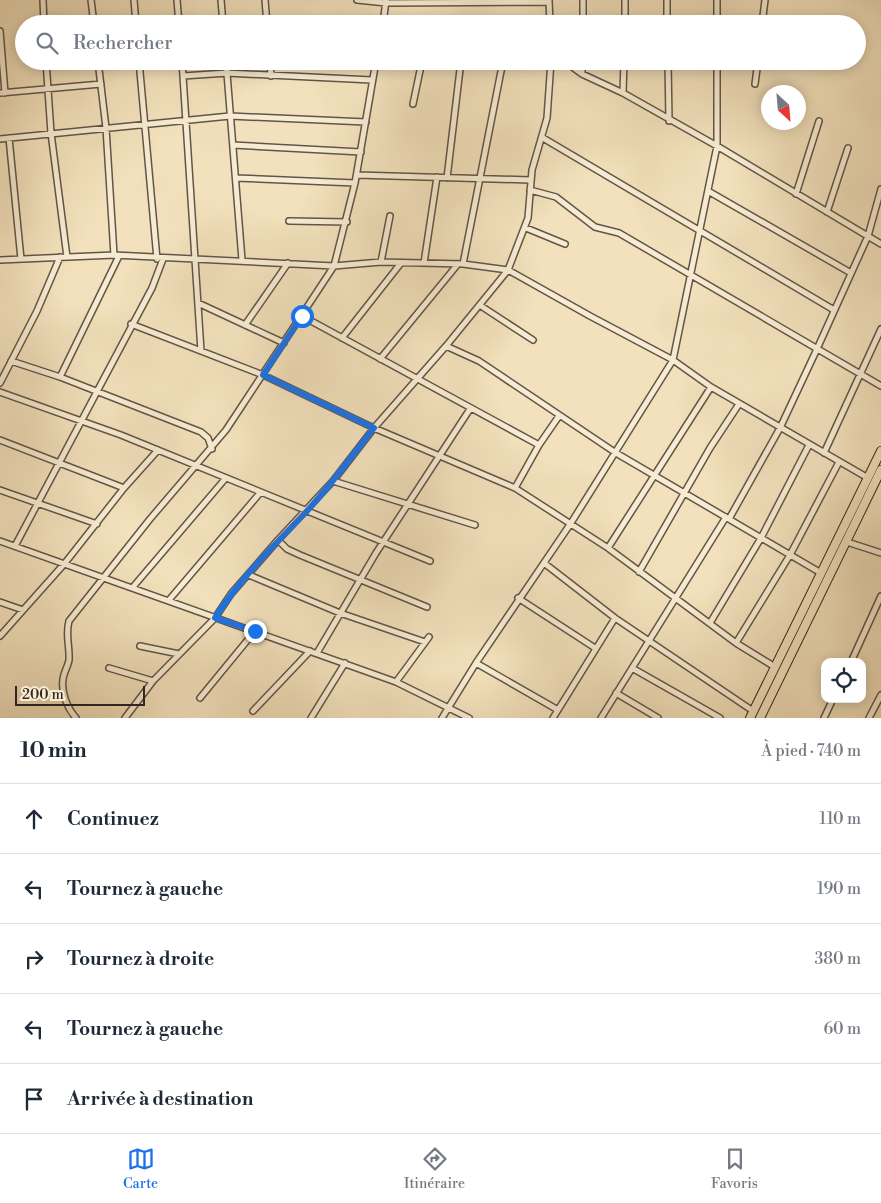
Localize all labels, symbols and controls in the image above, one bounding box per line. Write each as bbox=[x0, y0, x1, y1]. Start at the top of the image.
search box bbox=[15, 15, 866, 70]
icon: search bbox=[33, 29, 61, 57]
text: Rechercher bbox=[73, 31, 172, 55]
north arrow bbox=[761, 85, 806, 130]
route start bbox=[291, 305, 314, 328]
route end bbox=[244, 620, 267, 643]
map controls bbox=[821, 658, 866, 703]
button: locate bbox=[821, 658, 866, 703]
scale bar bbox=[15, 683, 145, 706]
text: 200 m bbox=[22, 686, 64, 704]
text: 10 min bbox=[20, 738, 87, 764]
text: À pied · 740 m bbox=[761, 741, 861, 761]
icon: ahead bbox=[20, 805, 48, 833]
text: Continuez bbox=[67, 807, 159, 831]
text: 110 m bbox=[819, 809, 861, 829]
icon: left bbox=[20, 875, 48, 903]
text: Tournez à gauche bbox=[67, 877, 223, 901]
text: 190 m bbox=[817, 879, 861, 899]
icon: right bbox=[20, 945, 48, 973]
text: Tournez à droite bbox=[67, 947, 214, 971]
text: 380 m bbox=[814, 949, 861, 969]
icon: left bbox=[20, 1015, 48, 1043]
text: Tournez à gauche bbox=[67, 1017, 223, 1041]
text: 60 m bbox=[823, 1019, 861, 1039]
icon: arrive bbox=[20, 1085, 48, 1113]
text: Arrivée à destination bbox=[67, 1087, 253, 1111]
tab: Carte bbox=[123, 1145, 158, 1193]
tab: Itinéraire bbox=[404, 1145, 465, 1193]
tab: Favoris bbox=[711, 1145, 758, 1193]

